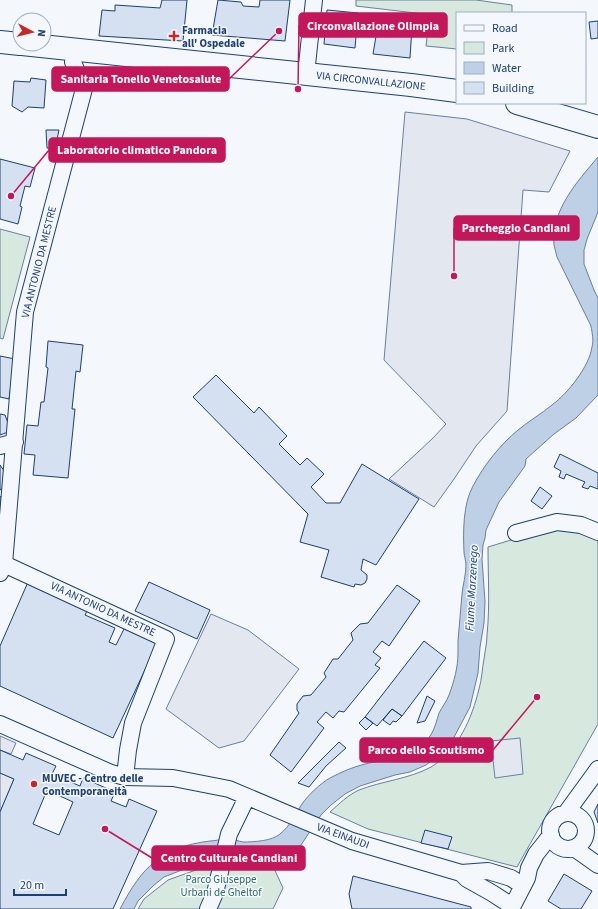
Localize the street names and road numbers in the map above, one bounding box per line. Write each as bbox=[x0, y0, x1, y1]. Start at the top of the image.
street label: VIA CIRCONVALLAZIONE bbox=[316, 68, 427, 94]
street label: VIA ANTONIO DA MESTRE bbox=[18, 204, 60, 319]
street label: VIA ANTONIO DA MESTRE bbox=[48, 578, 158, 640]
street label: VIA EINAUDI bbox=[315, 820, 371, 852]

